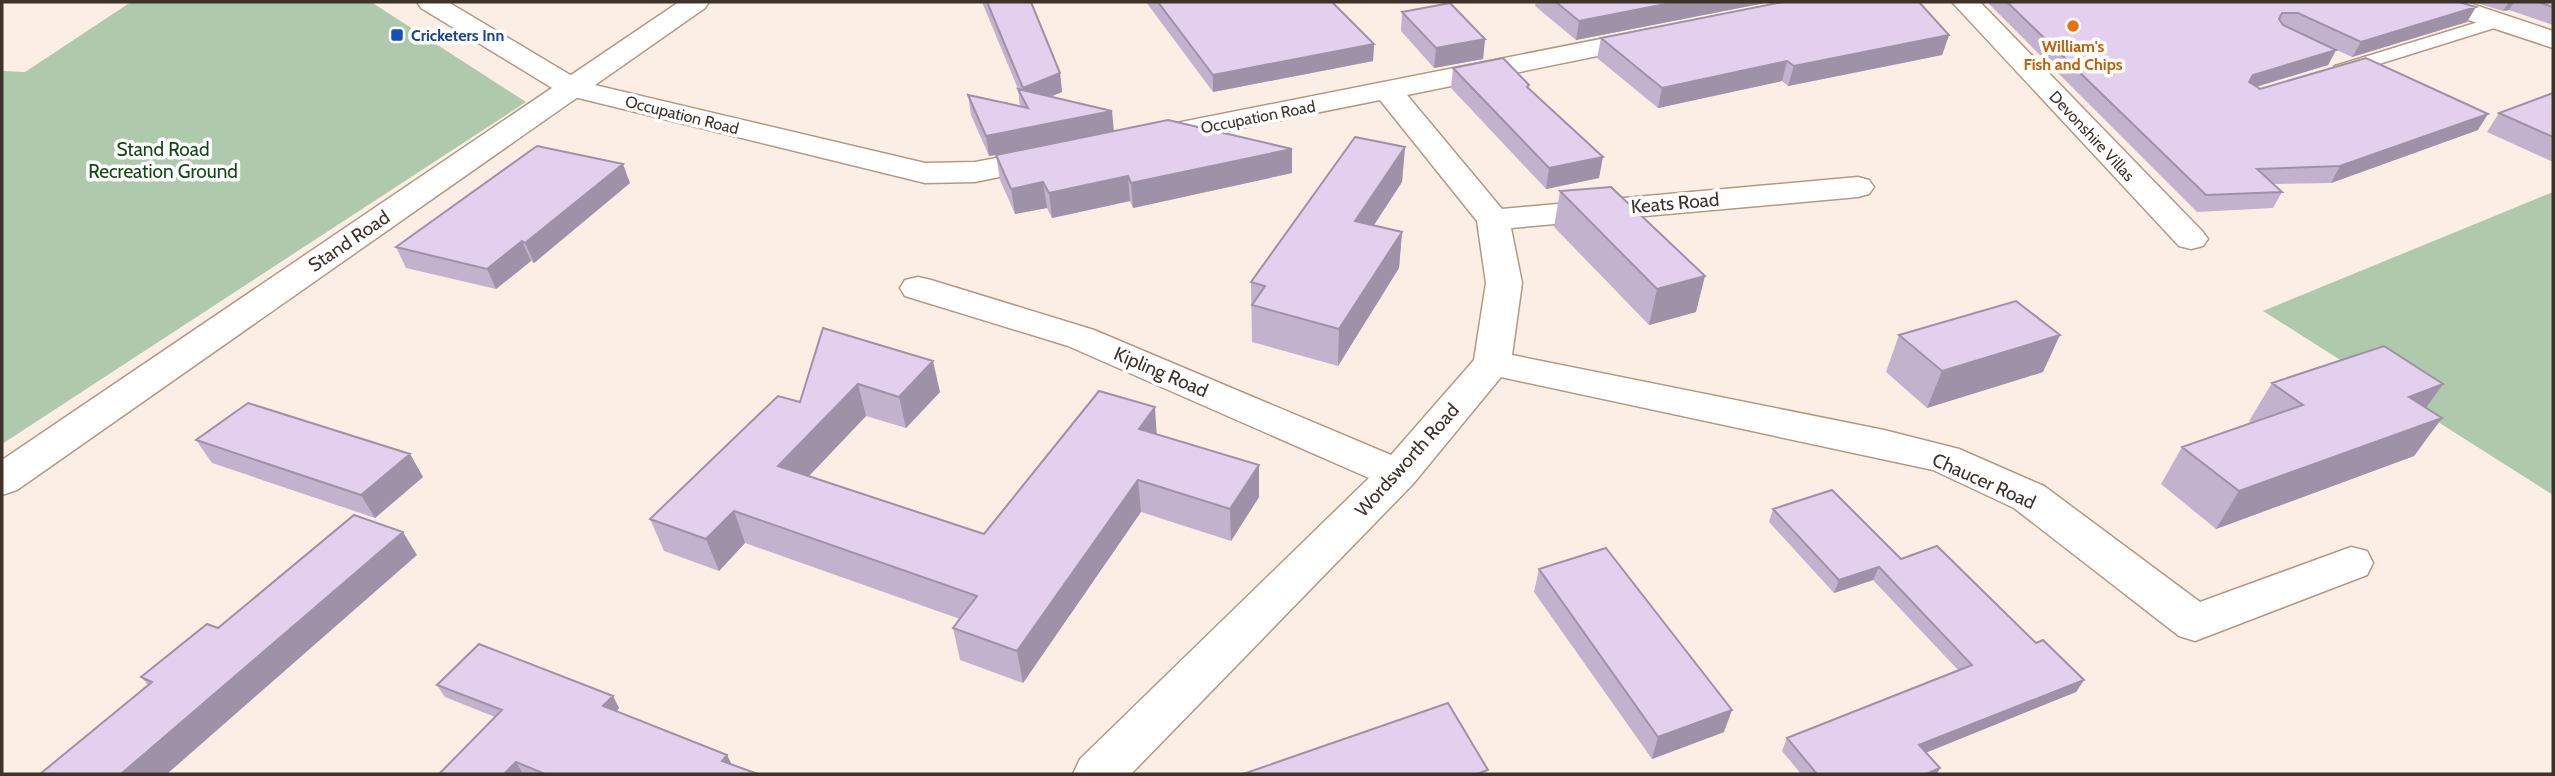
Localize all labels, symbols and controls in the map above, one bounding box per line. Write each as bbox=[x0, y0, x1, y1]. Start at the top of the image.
marker: William's Fish and Chips bbox=[2065, 18, 2081, 34]
place label: Cricketers Inn bbox=[411, 26, 504, 45]
marker: Cricketers Inn bbox=[389, 27, 405, 43]
place label: William's Fish and Chips bbox=[2023, 37, 2123, 74]
street label: Devonshire Villas bbox=[2045, 87, 2139, 185]
street label: Occupation Road bbox=[623, 92, 741, 138]
street label: Occupation Road bbox=[1199, 97, 1317, 137]
park label: Stand Road Recreation Ground bbox=[88, 138, 238, 183]
street label: Keats Road bbox=[1630, 188, 1720, 218]
street label: Stand Road bbox=[304, 205, 394, 277]
street label: Kipling Road bbox=[1111, 342, 1211, 402]
street label: Wordsworth Road bbox=[1350, 399, 1464, 521]
street label: Chaucer Road bbox=[1929, 448, 2039, 514]

